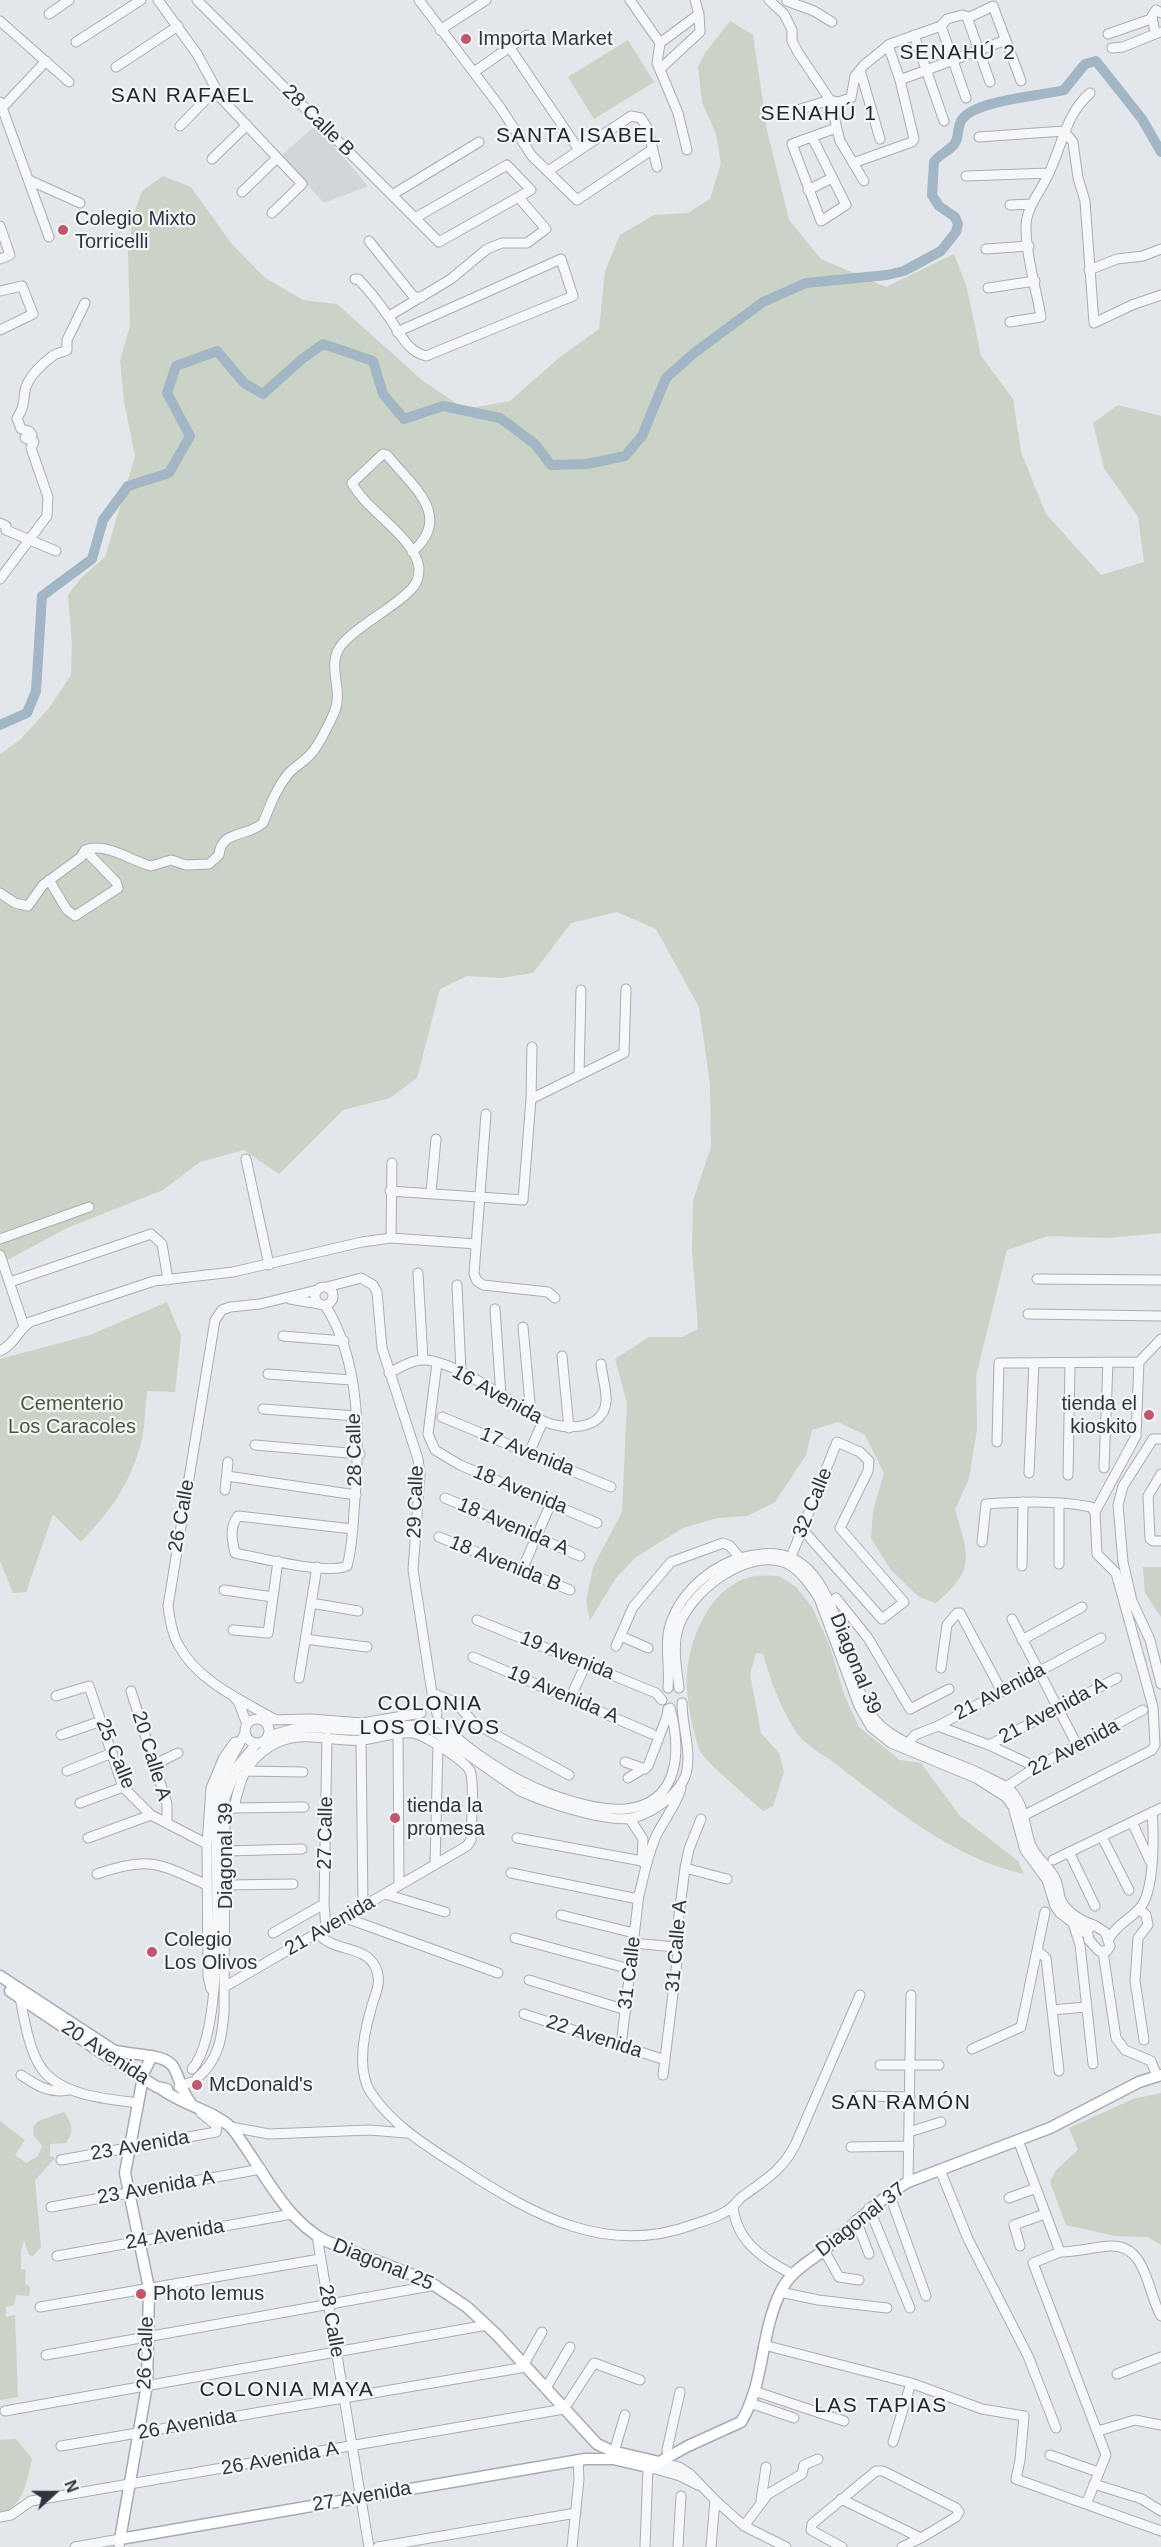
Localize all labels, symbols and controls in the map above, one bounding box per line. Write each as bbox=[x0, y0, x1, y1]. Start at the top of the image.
place label: Importa Market bbox=[478, 27, 612, 51]
marker: Importa Market bbox=[459, 32, 473, 46]
district label: SENAHÚ 2 bbox=[899, 40, 1017, 66]
street label: 28 Calle B bbox=[277, 80, 359, 162]
district label: SAN RAFAEL bbox=[111, 83, 255, 109]
district label: SENAHÚ 1 bbox=[760, 101, 878, 127]
district label: SANTA ISABEL bbox=[496, 123, 662, 149]
place label: Colegio Mixto Torricelli bbox=[75, 207, 196, 254]
marker: Colegio Mixto Torricelli bbox=[56, 223, 70, 237]
street label: 16 Avenida bbox=[448, 1360, 546, 1430]
park label: Cementerio Los Caracoles bbox=[8, 1392, 136, 1439]
place label: tienda el kioskito bbox=[1061, 1392, 1137, 1439]
marker: tienda el kioskito bbox=[1142, 1408, 1156, 1422]
street label: 28 Calle bbox=[342, 1413, 368, 1487]
street label: 17 Avenida bbox=[476, 1422, 578, 1482]
street label: 18 Avenida bbox=[469, 1460, 571, 1520]
street label: 32 Calle bbox=[788, 1464, 838, 1542]
street label: 29 Calle bbox=[403, 1465, 429, 1539]
street label: 26 Calle bbox=[164, 1478, 200, 1554]
street label: 18 Avenida A bbox=[454, 1493, 572, 1561]
street label: 18 Avenida B bbox=[446, 1531, 564, 1597]
street label: Diagonal 39 bbox=[824, 1610, 886, 1718]
street label: 19 Avenida bbox=[516, 1626, 618, 1686]
street label: 21 Avenida bbox=[950, 1658, 1050, 1726]
street label: 19 Avenida A bbox=[504, 1661, 622, 1729]
street label: 21 Avenida A bbox=[995, 1673, 1111, 1749]
district label: COLONIA LOS OLIVOS bbox=[359, 1691, 501, 1741]
street label: 20 Calle A bbox=[126, 1708, 176, 1804]
street label: 22 Avenida bbox=[1024, 1714, 1124, 1782]
street label: 25 Calle bbox=[90, 1715, 140, 1793]
place label: tienda la promesa bbox=[407, 1794, 485, 1841]
street label: 27 Calle bbox=[313, 1796, 339, 1870]
street label: Diagonal 39 bbox=[214, 1803, 238, 1909]
marker: tienda la promesa bbox=[388, 1811, 402, 1825]
street label: 21 Avenida bbox=[281, 1891, 379, 1961]
street label: 31 Calle A bbox=[661, 1899, 693, 1993]
place label: Colegio Los Olivos bbox=[164, 1928, 257, 1975]
street label: 31 Calle bbox=[614, 1935, 646, 2011]
marker: Colegio Los Olivos bbox=[145, 1945, 159, 1959]
street label: 22 Avenida bbox=[543, 2010, 645, 2064]
street label: 20 Avenida bbox=[57, 2016, 153, 2090]
place label: McDonald's bbox=[209, 2073, 313, 2097]
marker: McDonald's bbox=[190, 2078, 204, 2092]
district label: SAN RAMÓN bbox=[831, 2090, 971, 2116]
street label: 23 Avenida bbox=[89, 2126, 191, 2166]
street label: 23 Avenida A bbox=[96, 2166, 216, 2210]
street label: Diagonal 37 bbox=[812, 2178, 910, 2262]
street label: 24 Avenida bbox=[124, 2215, 226, 2255]
street label: Diagonal 25 bbox=[329, 2234, 437, 2296]
place label: Photo lemus bbox=[153, 2282, 264, 2306]
street label: 28 Calle bbox=[313, 2283, 349, 2359]
marker: Photo lemus bbox=[134, 2287, 148, 2301]
street label: 26 Calle bbox=[133, 2316, 159, 2390]
district label: COLONIA MAYA bbox=[200, 2377, 374, 2403]
district label: LAS TAPIAS bbox=[814, 2393, 948, 2419]
street label: 26 Avenida bbox=[136, 2405, 238, 2445]
street label: 26 Avenida A bbox=[220, 2437, 340, 2481]
north arrow bbox=[24, 2463, 84, 2523]
street label: 27 Avenida bbox=[311, 2477, 413, 2517]
text: N bbox=[61, 2478, 81, 2495]

